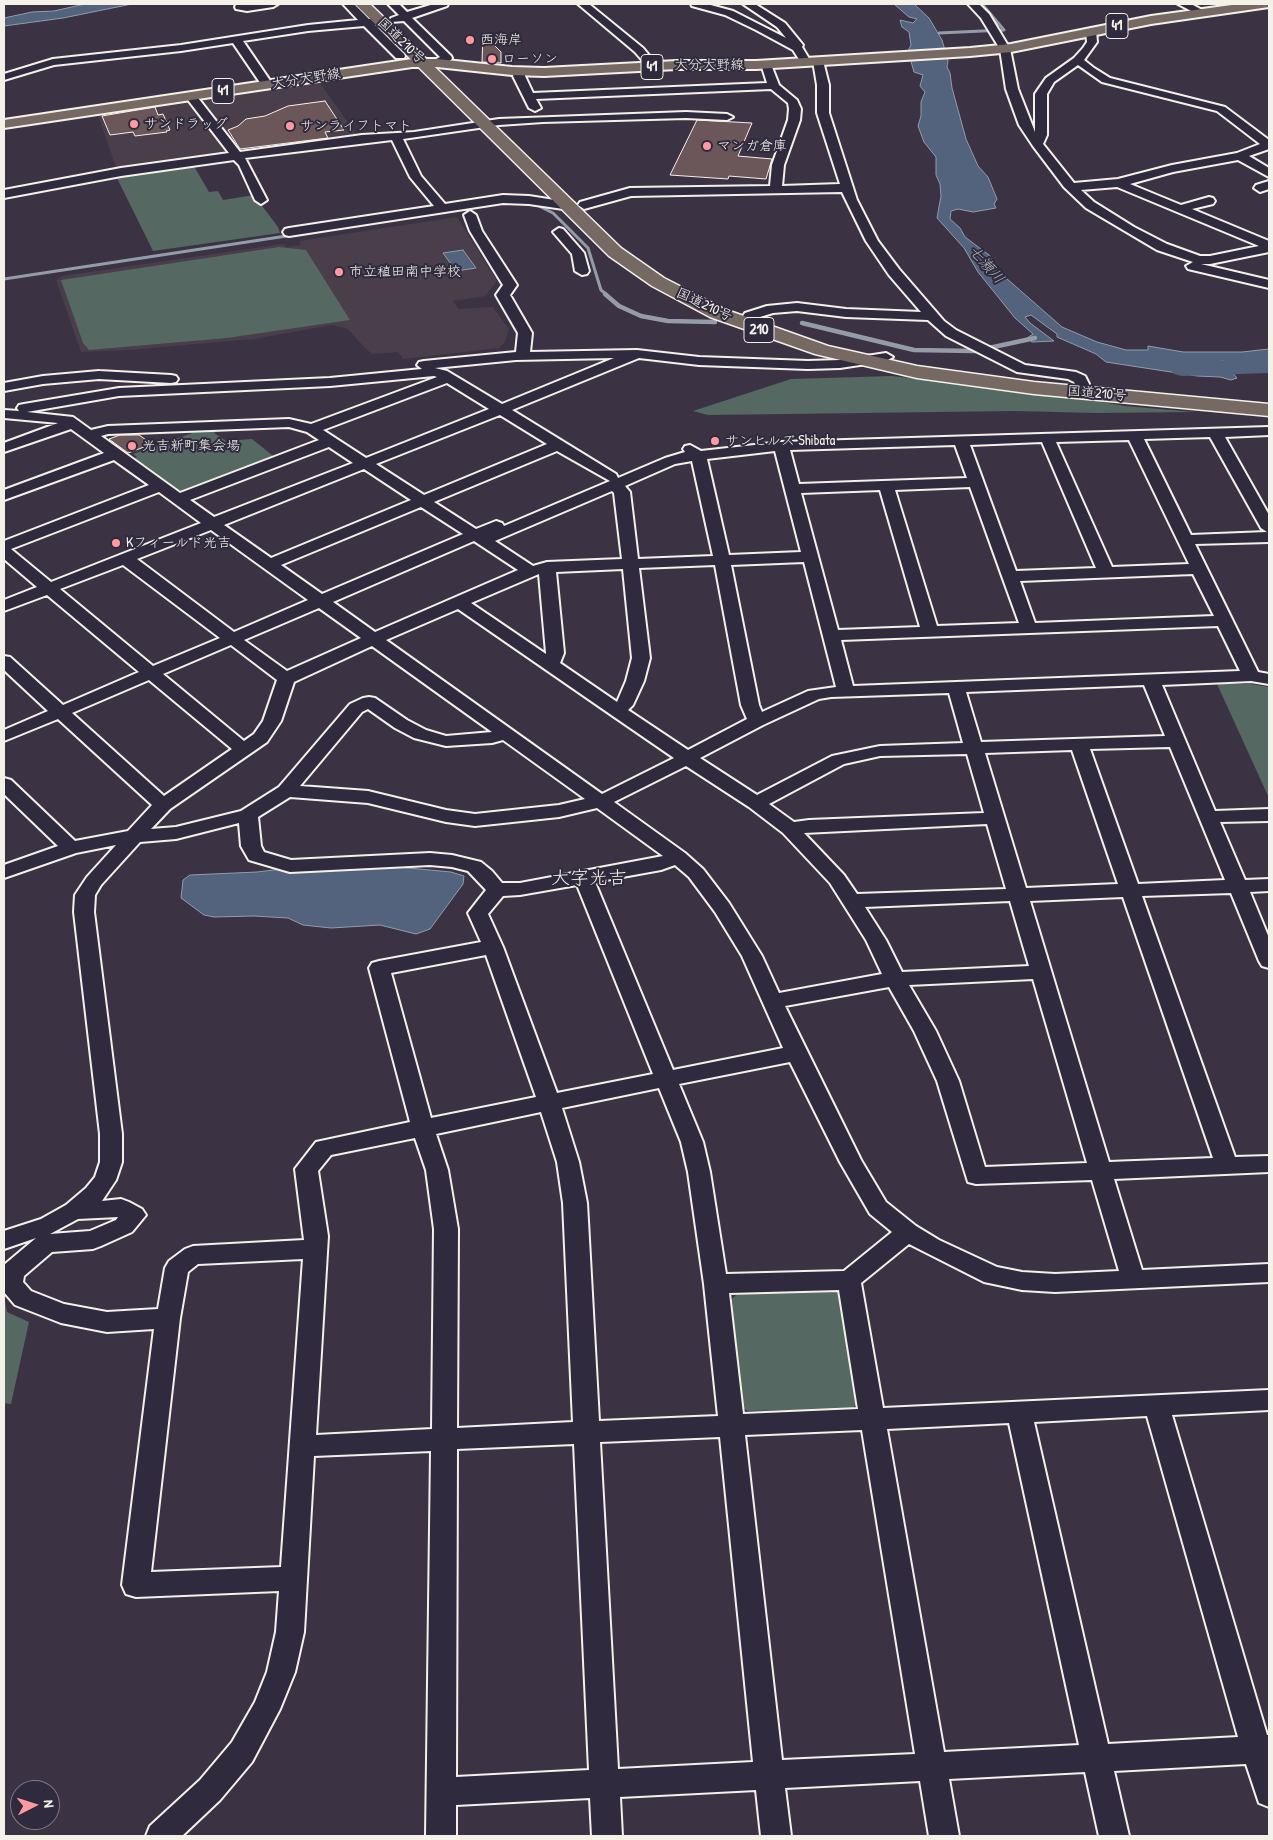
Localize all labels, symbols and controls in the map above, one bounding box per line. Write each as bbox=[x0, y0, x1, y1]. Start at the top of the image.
street label: 国道210号 bbox=[374, 14, 428, 68]
road number: 41 bbox=[1106, 14, 1128, 38]
place label: 西海岸 bbox=[480, 32, 522, 48]
marker: 西海岸 bbox=[464, 34, 476, 46]
place label: ローソン bbox=[502, 51, 558, 67]
marker: ローソン bbox=[486, 53, 498, 65]
road number: 41 bbox=[641, 54, 663, 80]
street label: 大分大野線 bbox=[674, 57, 744, 73]
street label: 大分大野線 bbox=[270, 65, 342, 93]
road number: 41 bbox=[212, 78, 234, 104]
place label: サンドラッグ bbox=[144, 116, 228, 132]
marker: サンドラッグ bbox=[128, 118, 140, 130]
place label: サンライフトマト bbox=[300, 118, 412, 134]
marker: サンライフトマト bbox=[284, 120, 296, 132]
place label: マンガ倉庫 bbox=[717, 138, 787, 154]
marker: マンガ倉庫 bbox=[701, 140, 713, 152]
water label: 七瀬川 bbox=[964, 242, 1008, 288]
place label: 市立稙田南中学校 bbox=[349, 264, 461, 280]
marker: 市立稙田南中学校 bbox=[333, 266, 345, 278]
street label: 国道210号 bbox=[673, 285, 735, 325]
road number: 210 bbox=[744, 318, 774, 342]
street label: 国道210号 bbox=[1066, 383, 1128, 405]
place label: サンヒルズ Shibata bbox=[725, 433, 835, 449]
marker: サンヒルズ Shibata bbox=[709, 435, 721, 447]
place label: 光吉新町集会場 bbox=[142, 438, 240, 454]
marker: 光吉新町集会場 bbox=[126, 440, 138, 452]
place label: Kフィールド光吉 bbox=[126, 535, 231, 551]
marker: Kフィールド光吉 bbox=[110, 537, 122, 549]
district label: 大字光吉 bbox=[551, 868, 627, 890]
north arrow bbox=[10, 1780, 60, 1830]
text: N bbox=[40, 1799, 59, 1808]

